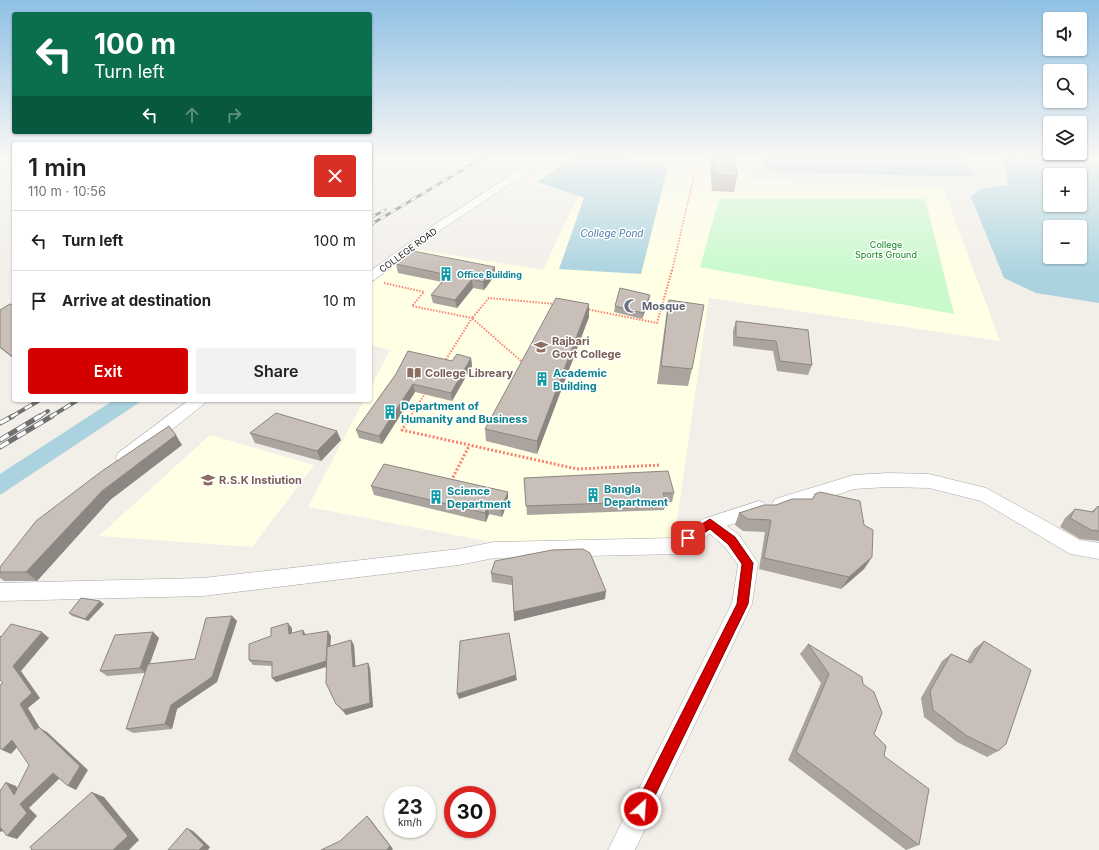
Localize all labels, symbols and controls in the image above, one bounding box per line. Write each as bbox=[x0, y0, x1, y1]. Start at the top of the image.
map controls bbox=[1043, 12, 1087, 264]
button: sound bbox=[1043, 12, 1087, 56]
text: 100 m bbox=[94, 27, 176, 61]
icon: left bbox=[28, 28, 80, 80]
text: Turn left bbox=[94, 61, 164, 82]
button: search bbox=[1043, 64, 1087, 108]
icon: left bbox=[139, 104, 161, 126]
icon: ahead bbox=[181, 104, 203, 126]
icon: right bbox=[223, 104, 245, 126]
button: layers bbox=[1043, 116, 1087, 160]
text: 1 min bbox=[28, 153, 87, 182]
button: close bbox=[314, 155, 356, 197]
button: + bbox=[1043, 168, 1087, 212]
text: 110 m · 10:56 bbox=[28, 183, 106, 199]
button: − bbox=[1043, 220, 1087, 264]
street label: COLLEGE ROAD bbox=[377, 225, 439, 275]
water label: College Pond bbox=[581, 227, 644, 239]
icon: left bbox=[28, 230, 50, 252]
text: Turn left bbox=[62, 231, 123, 250]
text: 100 m bbox=[314, 231, 356, 250]
park label: College Sports Ground bbox=[855, 239, 917, 260]
building icon: Office Building bbox=[438, 266, 454, 282]
place label: Office Building bbox=[457, 269, 522, 280]
icon: arrive bbox=[28, 290, 50, 312]
text: Arrive at destination bbox=[62, 291, 211, 310]
text: 10 m bbox=[323, 291, 356, 310]
mosque icon: Mosque bbox=[623, 298, 639, 314]
place label: Mosque bbox=[642, 299, 686, 313]
place label: Rajbari Govt College bbox=[552, 334, 622, 361]
school or university icon: Rajbari Govt College bbox=[533, 339, 549, 355]
button: Exit bbox=[28, 348, 188, 394]
button: Share bbox=[196, 348, 356, 394]
library icon: College Libreary bbox=[406, 365, 422, 381]
place label: College Libreary bbox=[425, 366, 514, 380]
place label: Academic Building bbox=[553, 366, 607, 393]
building icon: Academic Building bbox=[534, 371, 550, 387]
place label: Department of Humanity and Business bbox=[401, 399, 528, 426]
building icon: Department of Humanity and Business bbox=[382, 404, 398, 420]
school or university icon: R.S.K Instiution bbox=[200, 472, 216, 488]
place label: R.S.K Instiution bbox=[219, 473, 302, 487]
place label: Bangla Department bbox=[604, 482, 668, 509]
place label: Science Department bbox=[447, 484, 511, 511]
building icon: Bangla Department bbox=[585, 487, 601, 503]
building icon: Science Department bbox=[428, 489, 444, 505]
pin bbox=[671, 521, 705, 555]
icon: arrive bbox=[677, 527, 699, 549]
speed limit sign: 30 bbox=[444, 786, 496, 838]
position arrow bbox=[620, 788, 662, 830]
text: 23 bbox=[397, 795, 423, 819]
text: km/h bbox=[398, 816, 422, 828]

